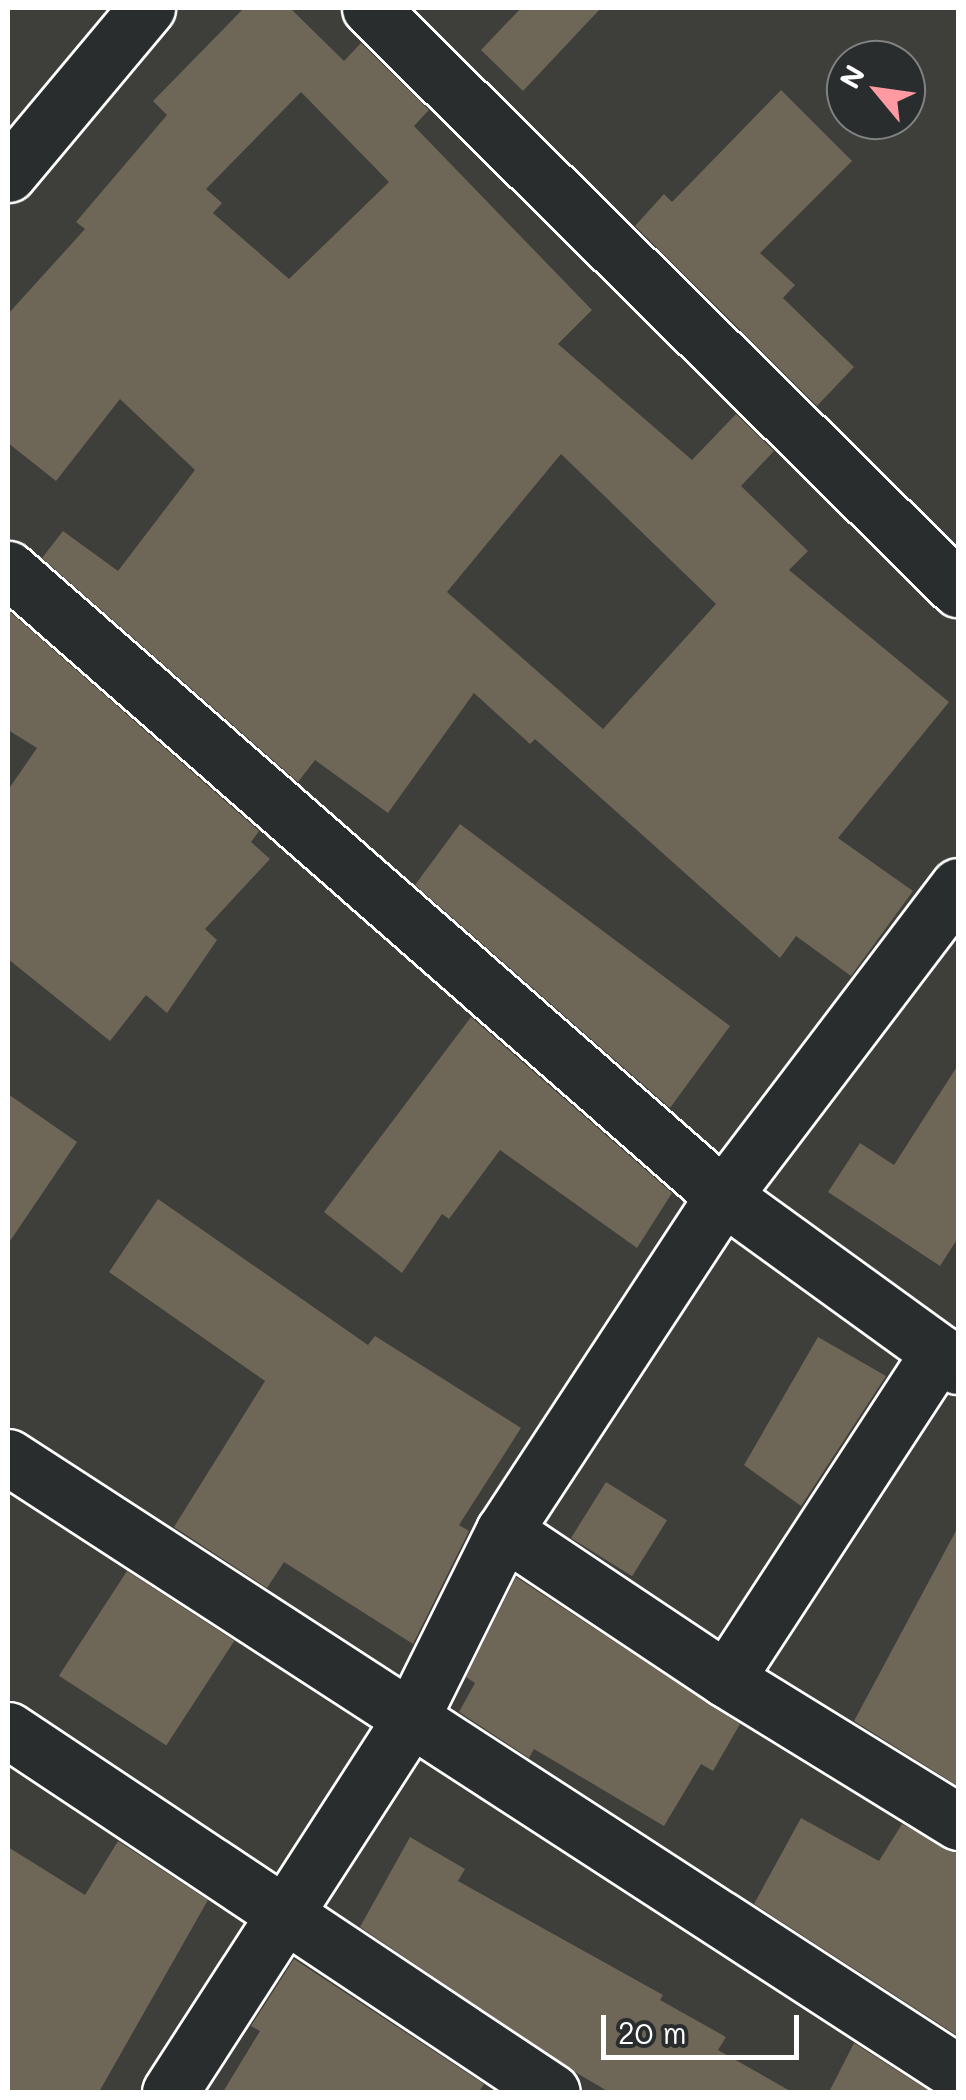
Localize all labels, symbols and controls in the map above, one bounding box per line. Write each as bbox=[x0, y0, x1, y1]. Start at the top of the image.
north arrow bbox=[826, 40, 926, 140]
text: N bbox=[831, 58, 872, 94]
scale bar bbox=[606, 1995, 804, 2057]
text: 20 m bbox=[618, 2012, 687, 2052]

